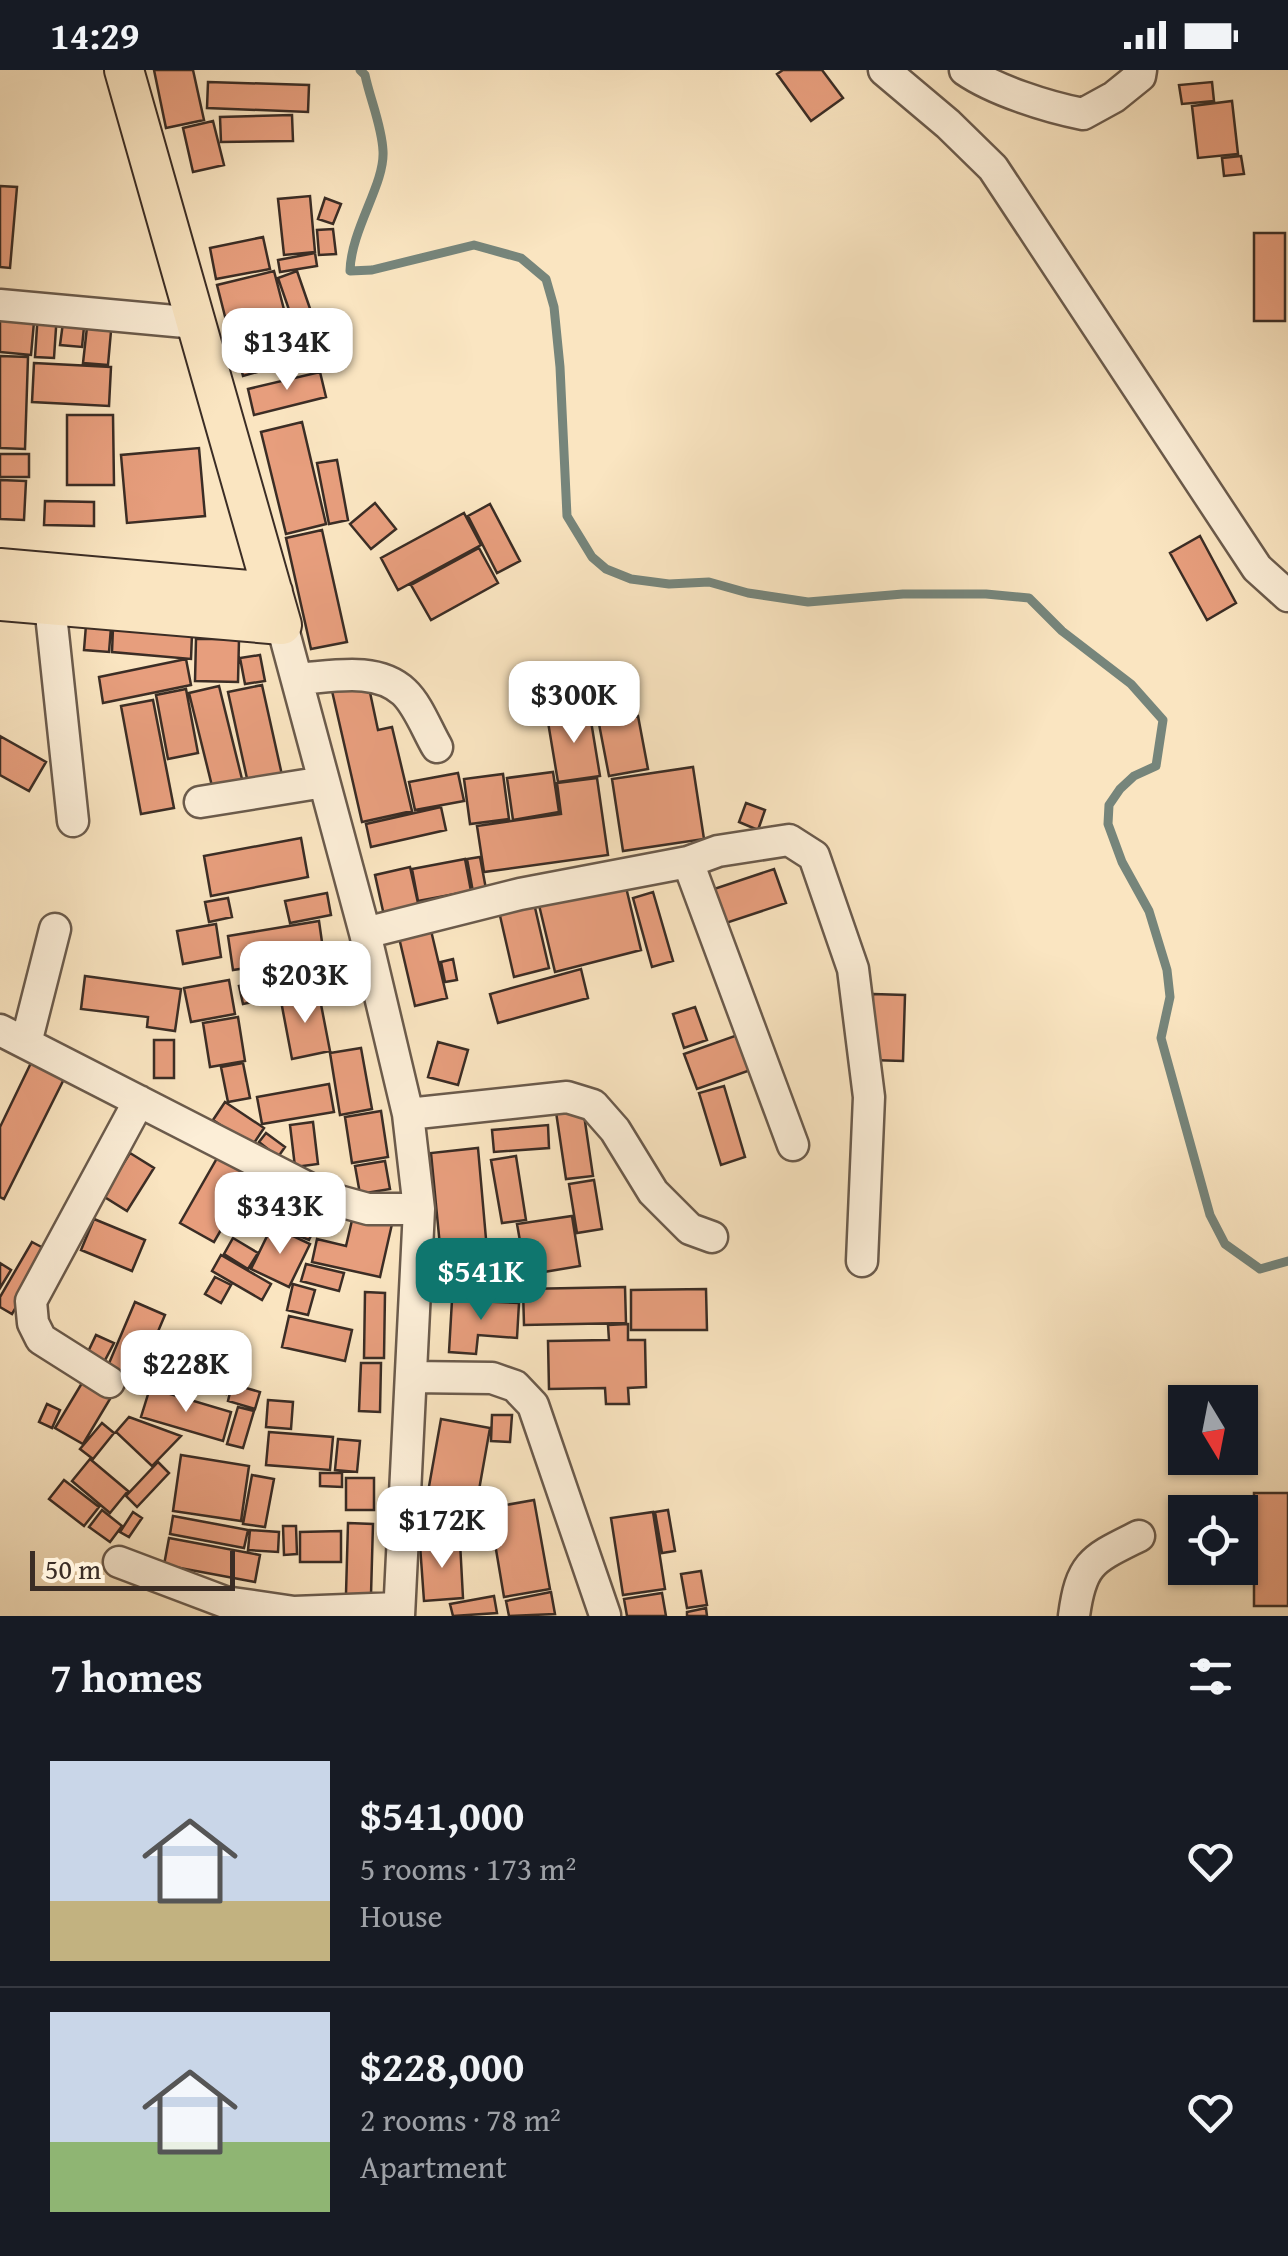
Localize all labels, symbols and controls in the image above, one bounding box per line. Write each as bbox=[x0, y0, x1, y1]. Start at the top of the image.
text: 14:29 bbox=[50, 7, 140, 63]
pin: $134K bbox=[217, 308, 357, 393]
text: $134K bbox=[244, 317, 330, 364]
pin: $300K bbox=[504, 661, 644, 746]
text: $300K bbox=[531, 670, 617, 717]
pin: $203K bbox=[235, 941, 375, 1026]
text: $203K bbox=[262, 950, 348, 997]
pin: $343K bbox=[210, 1172, 350, 1257]
text: $343K bbox=[237, 1181, 323, 1228]
pin: $541K bbox=[411, 1238, 551, 1323]
text: $541K bbox=[438, 1247, 524, 1294]
pin: $228K bbox=[116, 1330, 256, 1415]
text: $228K bbox=[143, 1339, 229, 1386]
north arrow bbox=[1168, 1385, 1258, 1475]
map controls bbox=[1168, 1385, 1258, 1585]
pin: $172K bbox=[372, 1486, 512, 1571]
text: $172K bbox=[399, 1495, 485, 1542]
button: locate bbox=[1168, 1495, 1258, 1585]
scale bar bbox=[30, 1546, 235, 1590]
text: 50 m bbox=[45, 1548, 101, 1589]
text: 7 homes bbox=[50, 1646, 203, 1707]
icon: filters bbox=[1183, 1649, 1238, 1704]
text: $541,000 bbox=[360, 1784, 524, 1845]
icon: home bbox=[130, 1801, 250, 1921]
icon: heart bbox=[1183, 1834, 1238, 1889]
text: 5 rooms · 173 m² bbox=[360, 1845, 576, 1892]
text: House bbox=[360, 1892, 443, 1939]
text: $228,000 bbox=[360, 2035, 524, 2096]
icon: home bbox=[130, 2052, 250, 2172]
icon: heart bbox=[1183, 2085, 1238, 2140]
text: 2 rooms · 78 m² bbox=[360, 2096, 561, 2143]
text: Apartment bbox=[360, 2143, 507, 2190]

